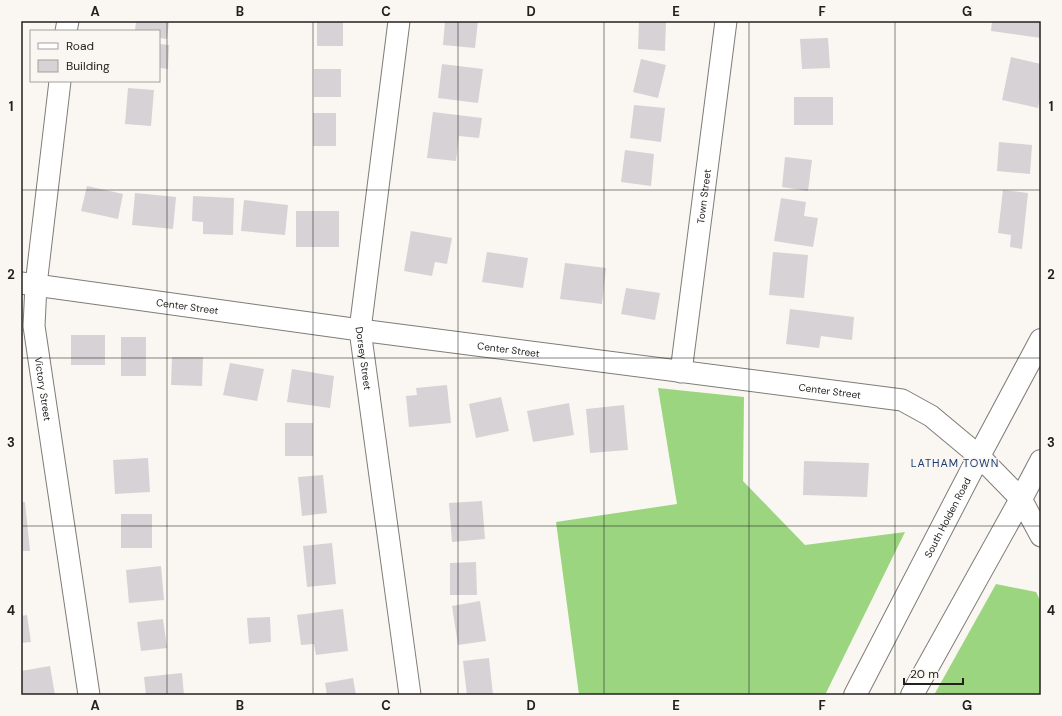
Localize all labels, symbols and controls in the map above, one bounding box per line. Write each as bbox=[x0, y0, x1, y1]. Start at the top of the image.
text: A bbox=[90, 3, 100, 20]
text: B bbox=[236, 3, 244, 20]
text: C bbox=[381, 3, 391, 20]
text: D bbox=[526, 3, 536, 20]
text: E bbox=[672, 3, 680, 20]
text: F bbox=[818, 3, 826, 20]
text: G bbox=[962, 3, 972, 20]
legend bbox=[30, 30, 160, 82]
text: Road bbox=[66, 38, 94, 54]
text: Building bbox=[66, 58, 110, 74]
text: 1 bbox=[9, 98, 13, 115]
text: 1 bbox=[1049, 98, 1053, 115]
street label: Town Street bbox=[694, 168, 713, 224]
text: 2 bbox=[7, 266, 15, 283]
text: 2 bbox=[1047, 266, 1055, 283]
street label: Center Street bbox=[155, 295, 219, 317]
street label: Dorsey Street bbox=[353, 326, 375, 391]
street label: Center Street bbox=[477, 339, 541, 360]
street label: Victory Street bbox=[32, 356, 55, 422]
street label: Center Street bbox=[798, 380, 862, 401]
text: 3 bbox=[7, 434, 15, 451]
text: 3 bbox=[1047, 434, 1055, 451]
district label: LATHAM TOWN bbox=[911, 456, 999, 470]
street label: South Holden Road bbox=[921, 475, 973, 560]
text: 4 bbox=[7, 602, 15, 619]
text: 4 bbox=[1047, 602, 1055, 619]
scale bar bbox=[904, 660, 963, 686]
text: 20 m bbox=[910, 666, 939, 682]
text: A bbox=[90, 697, 100, 714]
text: B bbox=[236, 697, 244, 714]
text: C bbox=[381, 697, 391, 714]
text: D bbox=[526, 697, 536, 714]
text: E bbox=[672, 697, 680, 714]
text: F bbox=[818, 697, 826, 714]
text: G bbox=[962, 697, 972, 714]

